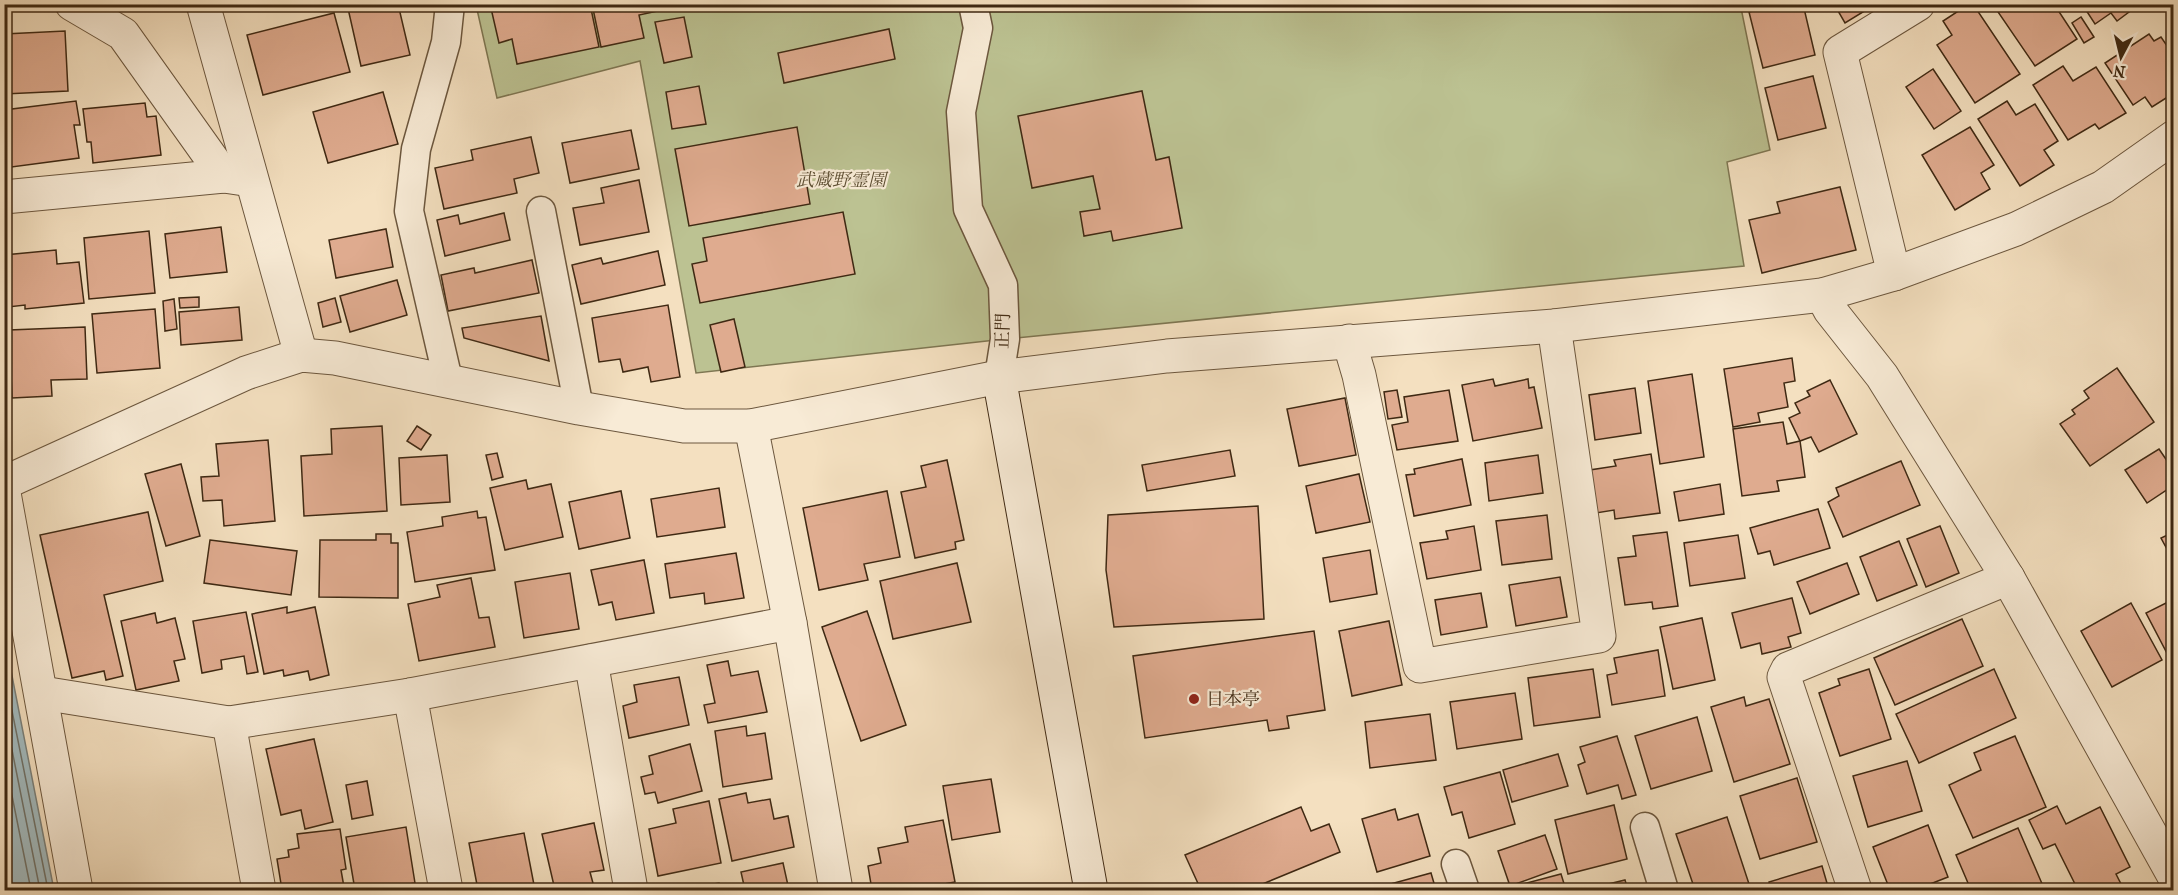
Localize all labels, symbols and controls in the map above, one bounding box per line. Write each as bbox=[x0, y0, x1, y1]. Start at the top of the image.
north arrow bbox=[2091, 27, 2151, 87]
text: N bbox=[2111, 61, 2126, 82]
park label: 武蔵野霊園 bbox=[796, 170, 889, 191]
street label: 正門 bbox=[992, 313, 1014, 349]
place label: 日本亭 bbox=[1206, 689, 1260, 710]
marker: 日本亭 bbox=[1187, 692, 1201, 706]

